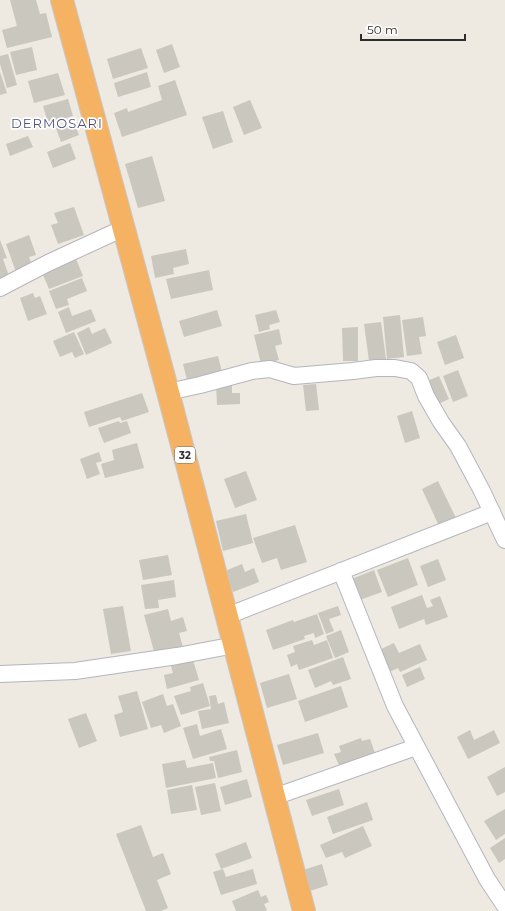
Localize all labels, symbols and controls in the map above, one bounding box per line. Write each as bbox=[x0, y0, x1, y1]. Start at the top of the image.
scale bar bbox=[361, 16, 465, 42]
text: 50 m bbox=[367, 22, 398, 37]
district label: DERMOSARI bbox=[11, 115, 103, 131]
road number: 32 bbox=[175, 447, 195, 463]

